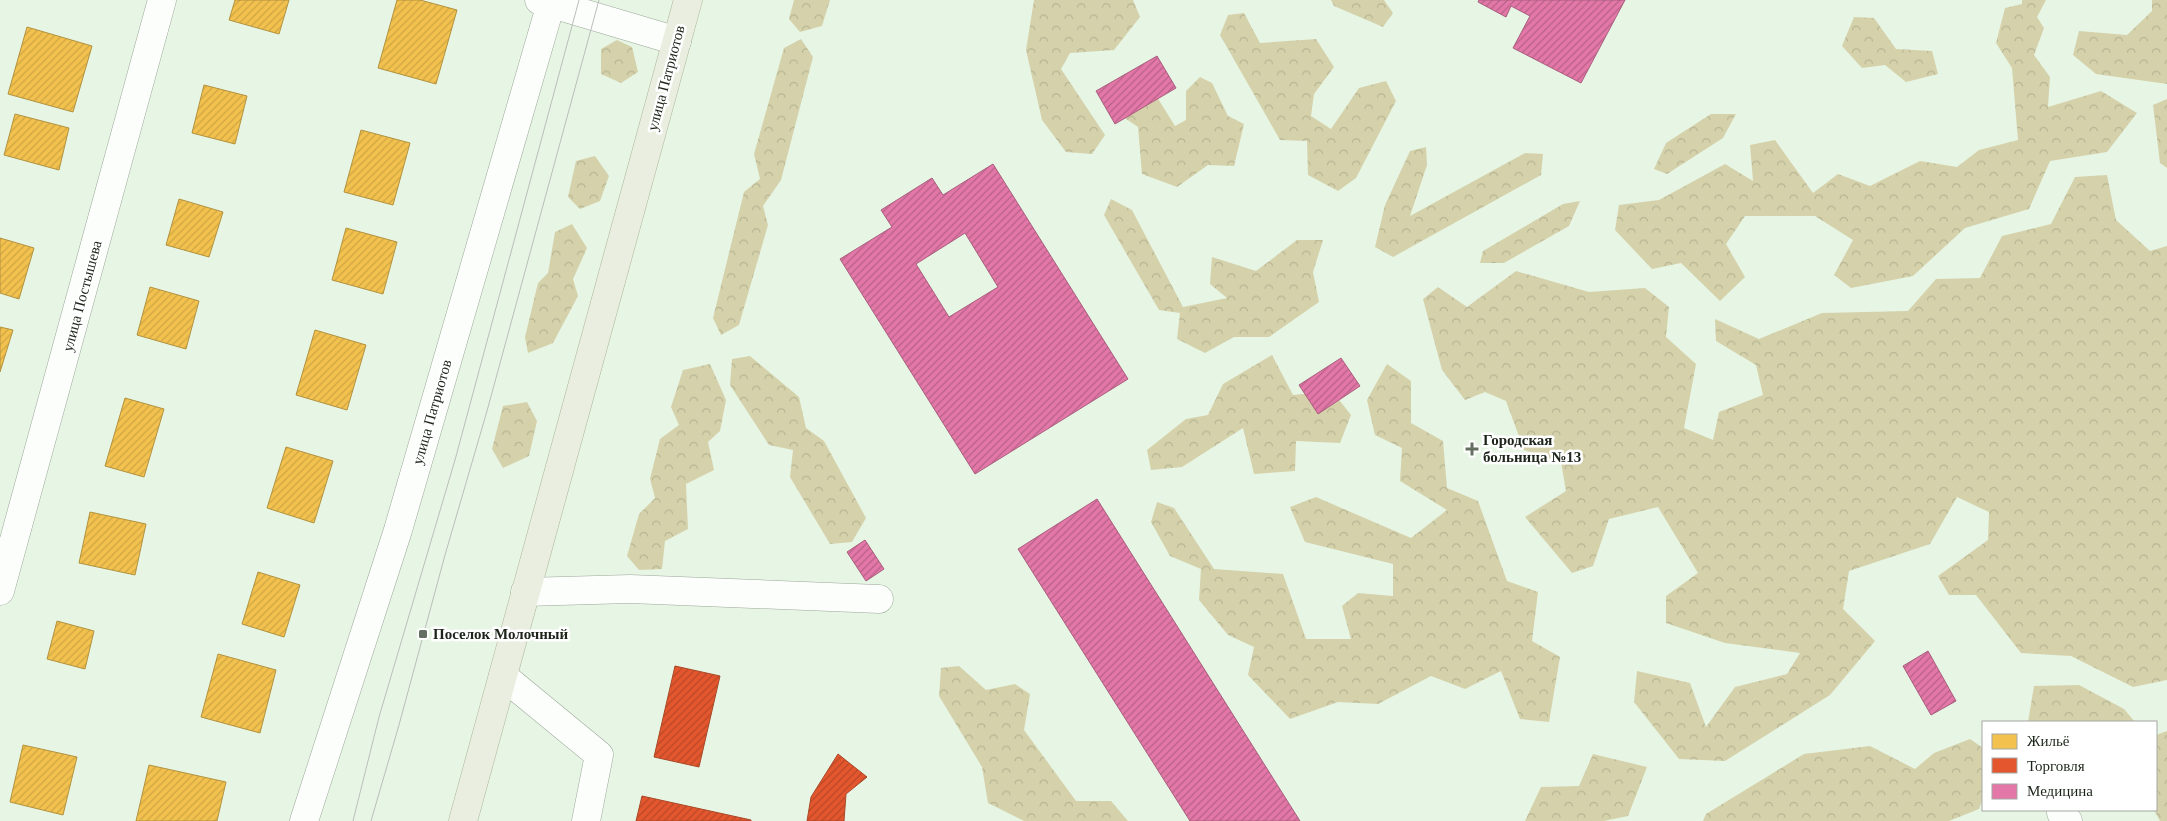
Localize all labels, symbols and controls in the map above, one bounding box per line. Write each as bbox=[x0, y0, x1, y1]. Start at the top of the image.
street label: улица Патриотов bbox=[644, 24, 688, 132]
street label: улица Постышева bbox=[59, 238, 105, 353]
street label: улица Патриотов bbox=[409, 358, 455, 466]
place label: Городская больница №13 bbox=[1483, 432, 1581, 465]
marker: Городская больница №13 bbox=[1465, 442, 1479, 456]
place label: Поселок Молочный bbox=[433, 626, 569, 642]
marker: Поселок Молочный bbox=[417, 628, 429, 640]
legend bbox=[1982, 721, 2157, 811]
text: Жильё bbox=[2027, 733, 2070, 749]
text: Торговля bbox=[2027, 758, 2085, 774]
text: Медицина bbox=[2027, 783, 2093, 799]

